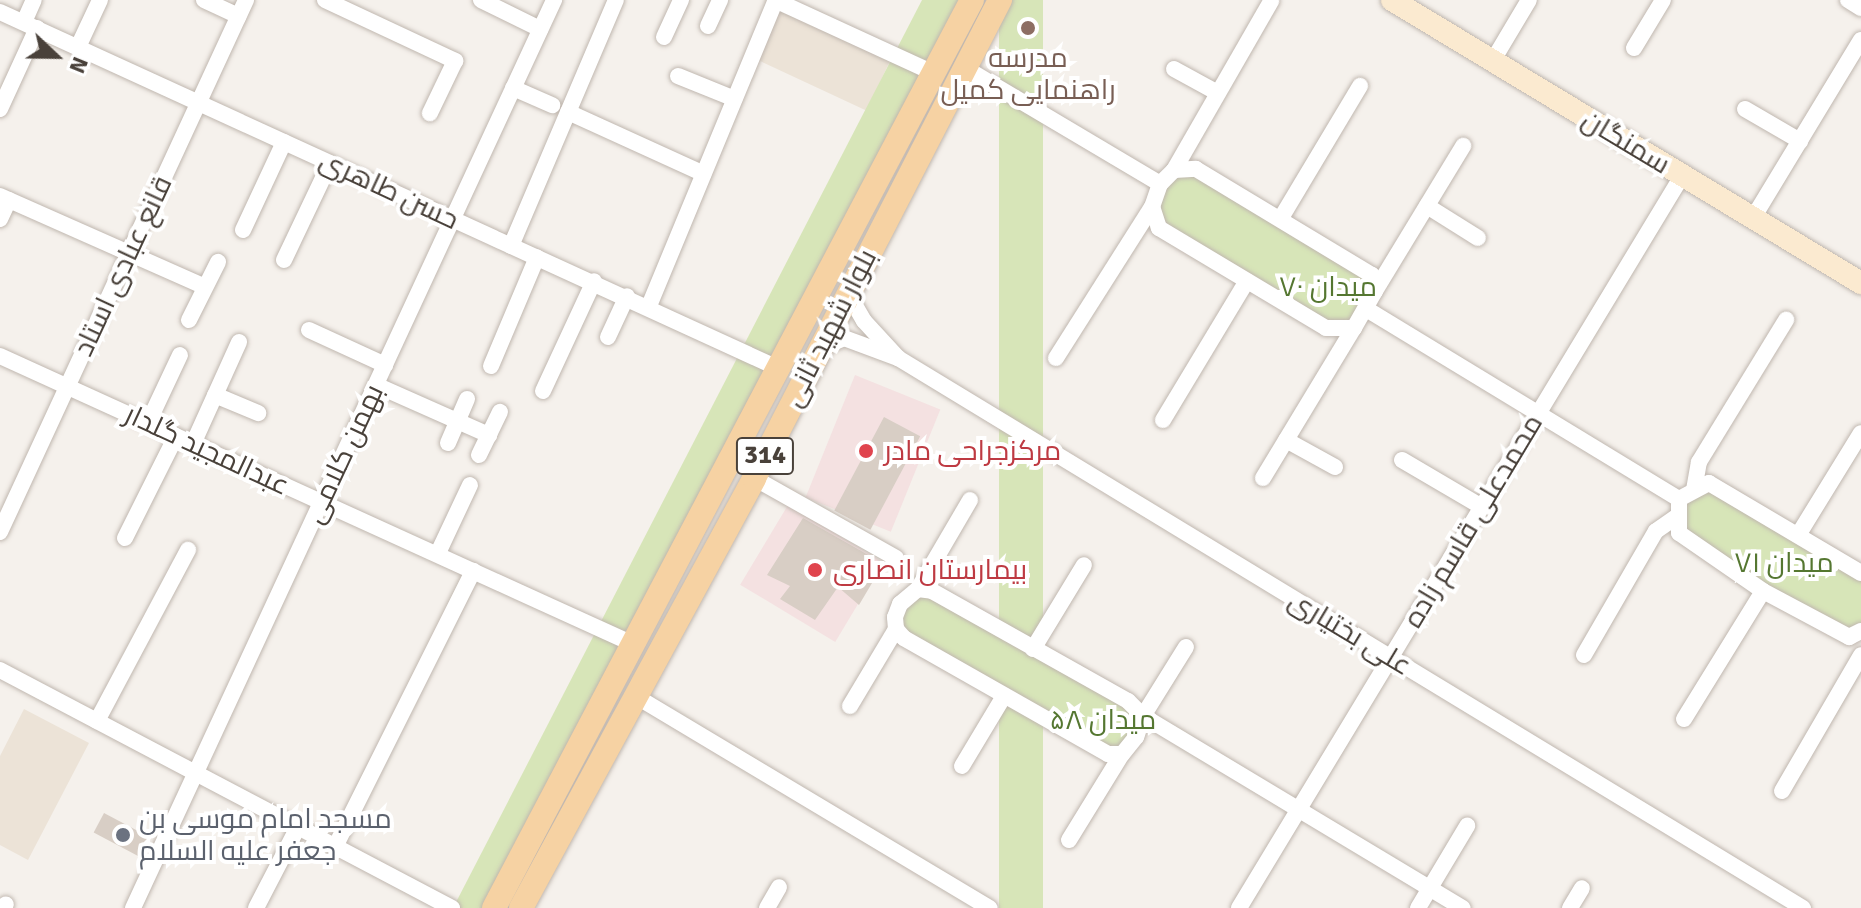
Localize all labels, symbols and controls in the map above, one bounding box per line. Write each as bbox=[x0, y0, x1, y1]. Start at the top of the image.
north arrow bbox=[16, 16, 96, 96]
marker: مدرسه راهنمایی کمیل bbox=[1019, 19, 1037, 37]
place label: مدرسه راهنمایی کمیل bbox=[940, 41, 1116, 107]
text: N bbox=[63, 53, 94, 77]
street label: سمنگان bbox=[1576, 103, 1676, 181]
street label: حسن طاهری bbox=[314, 143, 464, 237]
street label: قانع عبادی استاد bbox=[67, 170, 179, 362]
street label: بلوار شهید ثانی bbox=[776, 244, 884, 412]
park label: میدان ۷۰ bbox=[1279, 270, 1377, 304]
street label: بهمن کلامی bbox=[297, 379, 391, 529]
street label: عبدالمجید گلدار bbox=[119, 397, 295, 503]
street label: محمدعلی قاسم زاده bbox=[1396, 408, 1550, 634]
road number: 314 bbox=[735, 434, 795, 478]
place label: مرکزجراحی مادر bbox=[884, 434, 1061, 468]
marker: مرکزجراحی مادر bbox=[855, 440, 877, 462]
park label: میدان ۷۱ bbox=[1734, 546, 1834, 580]
place label: بیمارستان انصاری bbox=[833, 553, 1027, 587]
marker: بیمارستان انصاری bbox=[804, 559, 826, 581]
street label: علی بختیاری bbox=[1282, 583, 1418, 683]
park label: میدان ۵۸ bbox=[1050, 703, 1156, 737]
place label: مسجد امام موسی بن جعفر علیه السلام bbox=[139, 802, 392, 868]
marker: مسجد امام موسی بن جعفر علیه السلام bbox=[114, 826, 132, 844]

